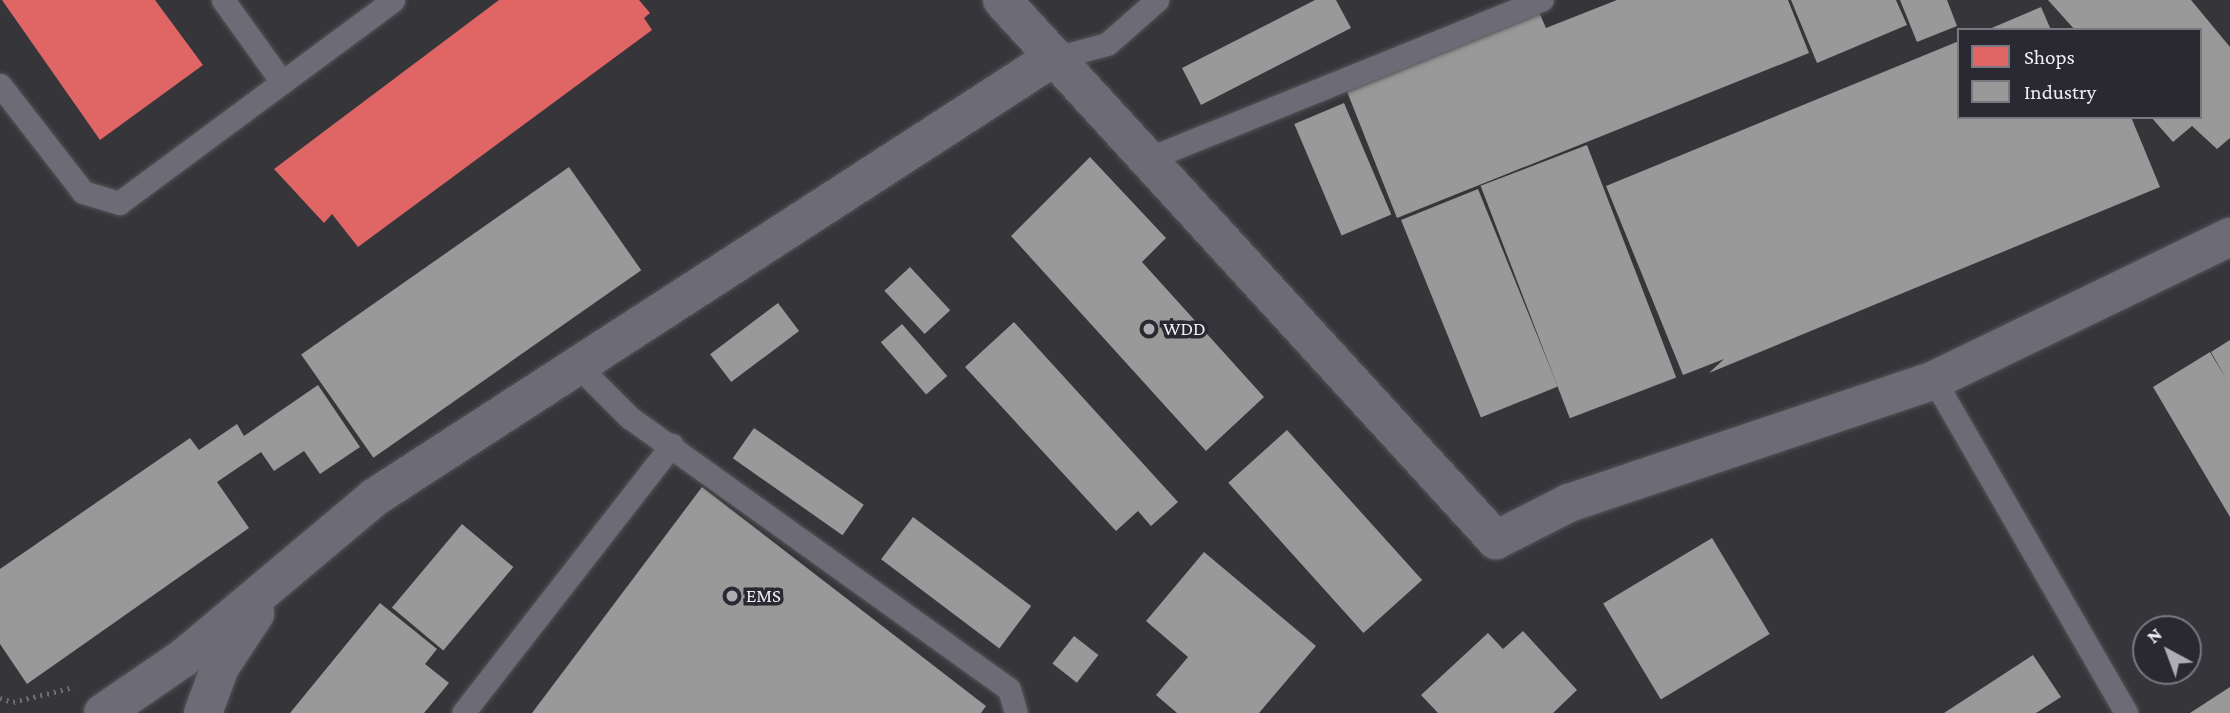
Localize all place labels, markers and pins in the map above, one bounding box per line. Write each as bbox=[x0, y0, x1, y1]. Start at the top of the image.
place label: WDD bbox=[1163, 318, 1206, 340]
marker: WDD bbox=[1141, 321, 1157, 337]
place label: EMS bbox=[746, 585, 781, 607]
marker: EMS bbox=[724, 588, 740, 604]

